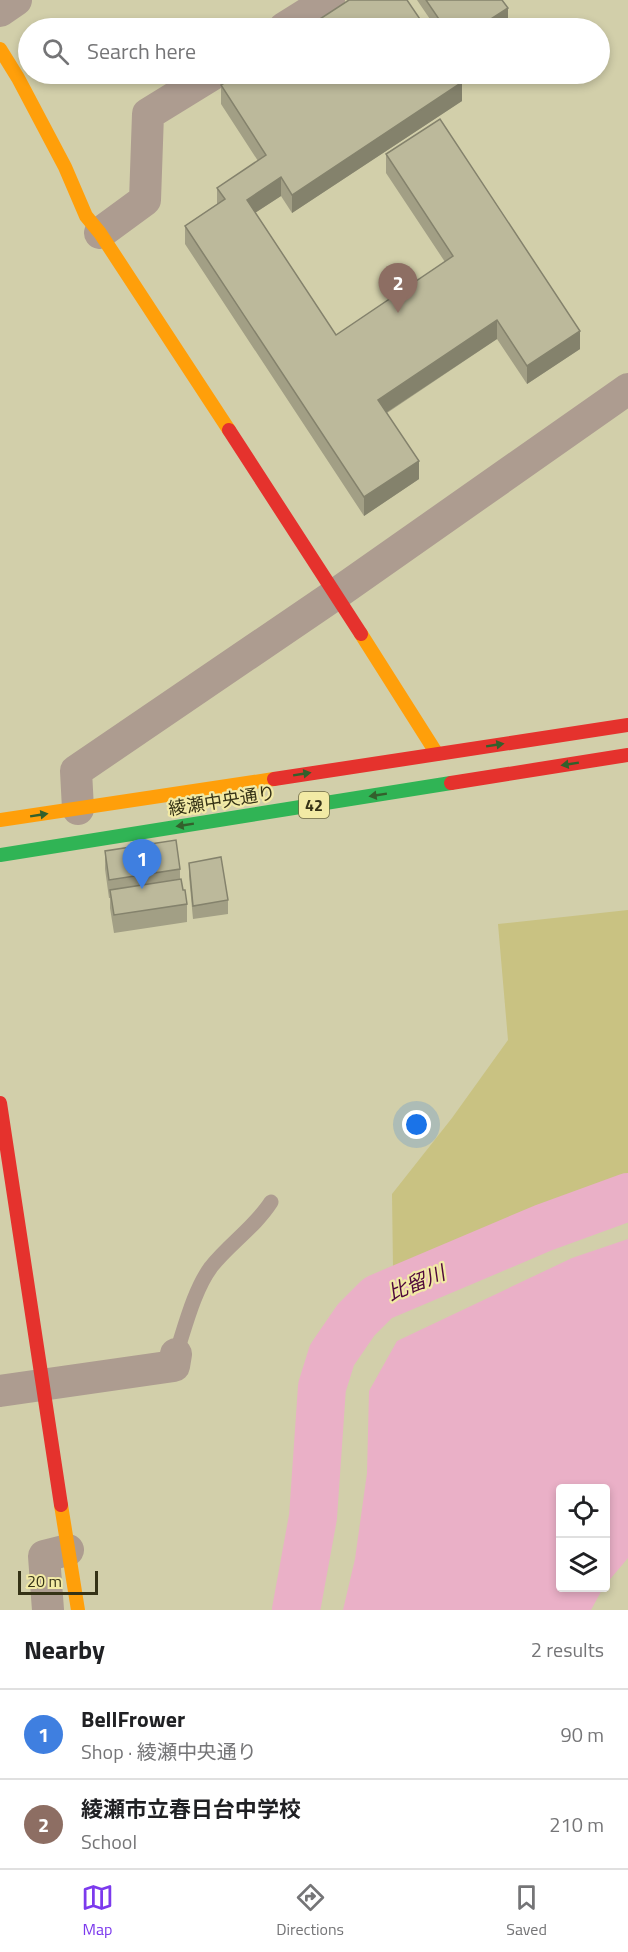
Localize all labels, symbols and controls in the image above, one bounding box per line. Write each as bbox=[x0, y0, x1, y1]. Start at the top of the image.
search box bbox=[18, 18, 610, 84]
text: Search here bbox=[87, 34, 196, 68]
icon: search bbox=[39, 35, 72, 68]
pin: 2 bbox=[378, 264, 418, 313]
one-way arrow bbox=[485, 740, 504, 749]
one-way arrow bbox=[561, 760, 580, 769]
one-way arrow bbox=[293, 770, 312, 779]
street label: 綾瀬中央通り bbox=[166, 779, 277, 822]
one-way arrow bbox=[368, 791, 387, 800]
road number: 42 bbox=[299, 792, 329, 818]
one-way arrow bbox=[30, 810, 49, 819]
one-way arrow bbox=[175, 821, 194, 830]
pin: 1 bbox=[122, 840, 162, 889]
your location bbox=[402, 1110, 431, 1139]
water label: 比留川 bbox=[382, 1256, 451, 1308]
map controls bbox=[556, 1484, 610, 1592]
button: locate bbox=[556, 1484, 610, 1538]
button: layers bbox=[556, 1538, 610, 1592]
scale bar bbox=[18, 1568, 98, 1596]
text: 20 m bbox=[27, 1569, 62, 1593]
text: Nearby bbox=[24, 1630, 105, 1669]
text: 2 results bbox=[531, 1634, 604, 1665]
text: BellFrower bbox=[81, 1702, 185, 1736]
text: 1 bbox=[38, 1719, 49, 1750]
text: 90 m bbox=[560, 1719, 604, 1750]
text: Shop · 綾瀬中央通り bbox=[81, 1736, 257, 1767]
text: 綾瀬市立春日台中学校 bbox=[81, 1792, 301, 1826]
text: 2 bbox=[38, 1809, 49, 1840]
text: 210 m bbox=[549, 1809, 604, 1840]
text: School bbox=[81, 1826, 137, 1857]
tab: Map bbox=[81, 1881, 114, 1941]
tab: Directions bbox=[276, 1881, 344, 1941]
tab: Saved bbox=[506, 1881, 547, 1941]

